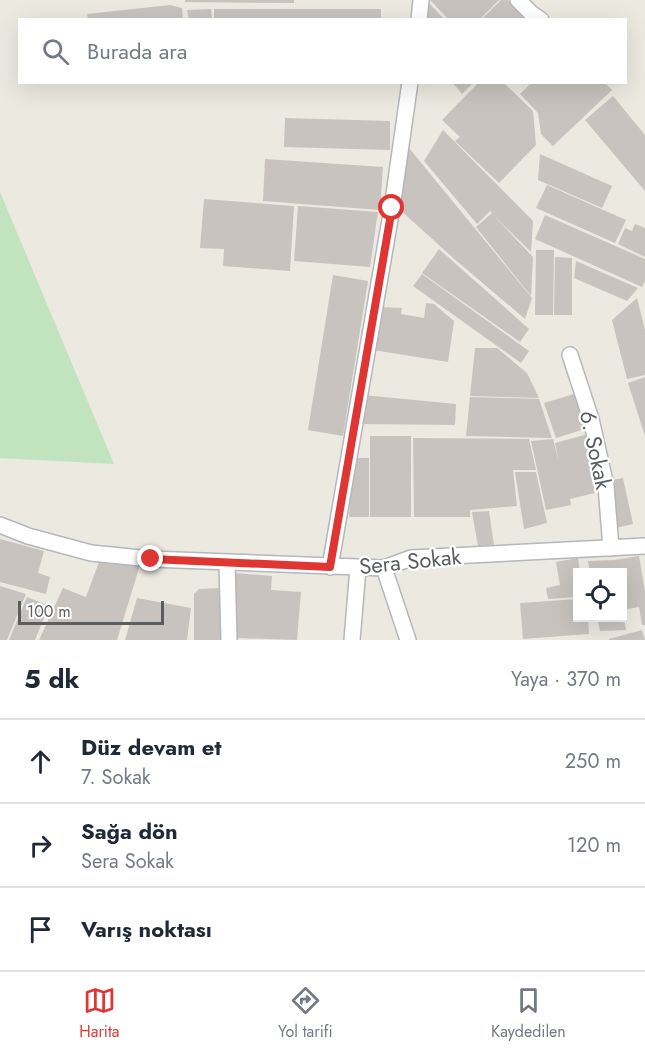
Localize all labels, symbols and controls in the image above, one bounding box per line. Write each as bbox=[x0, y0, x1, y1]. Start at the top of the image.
search box bbox=[18, 18, 627, 84]
icon: search bbox=[39, 35, 72, 68]
text: Burada ara bbox=[87, 35, 187, 67]
route start bbox=[378, 194, 404, 220]
street label: 6. Sokak bbox=[572, 408, 620, 493]
street label: Sera Sokak bbox=[358, 540, 463, 582]
route end bbox=[137, 545, 163, 571]
map controls bbox=[573, 568, 627, 622]
button: locate bbox=[573, 568, 627, 622]
scale bar bbox=[18, 598, 164, 626]
text: 100 m bbox=[27, 600, 71, 623]
text: 5 dk bbox=[24, 660, 80, 698]
text: Yaya · 370 m bbox=[511, 665, 621, 694]
text: Düz devam et bbox=[81, 731, 221, 763]
icon: ahead bbox=[24, 745, 57, 778]
text: 250 m bbox=[565, 747, 621, 776]
text: 7. Sokak bbox=[81, 763, 151, 792]
text: Sağa dön bbox=[81, 815, 178, 847]
icon: right bbox=[24, 829, 57, 862]
text: 120 m bbox=[567, 831, 621, 860]
text: Sera Sokak bbox=[81, 847, 174, 876]
icon: arrive bbox=[24, 913, 57, 946]
text: Varış noktası bbox=[81, 913, 212, 945]
tab: Harita bbox=[79, 984, 120, 1043]
tab: Yol tarifi bbox=[278, 984, 333, 1043]
tab: Kaydedilen bbox=[491, 984, 566, 1043]

